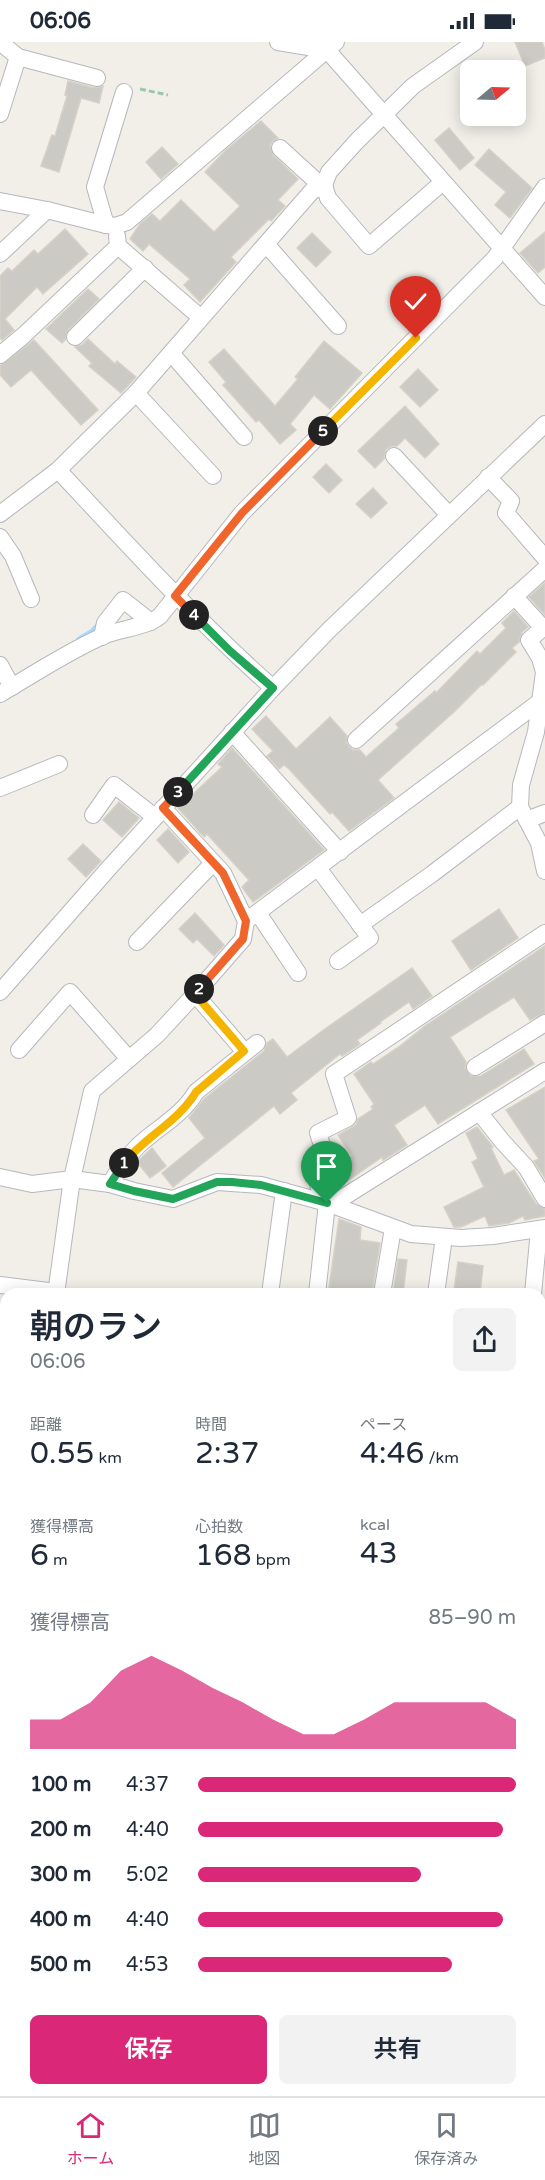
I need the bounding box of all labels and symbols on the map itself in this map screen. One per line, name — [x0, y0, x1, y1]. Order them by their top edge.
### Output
north arrow — [460, 60, 526, 126]
pin — [390, 276, 441, 338]
pin: 5 — [308, 416, 338, 446]
pin: 4 — [179, 600, 209, 630]
pin: 3 — [163, 777, 193, 807]
pin: 2 — [184, 974, 214, 1004]
pin — [301, 1141, 352, 1203]
pin: 1 — [109, 1148, 139, 1178]

